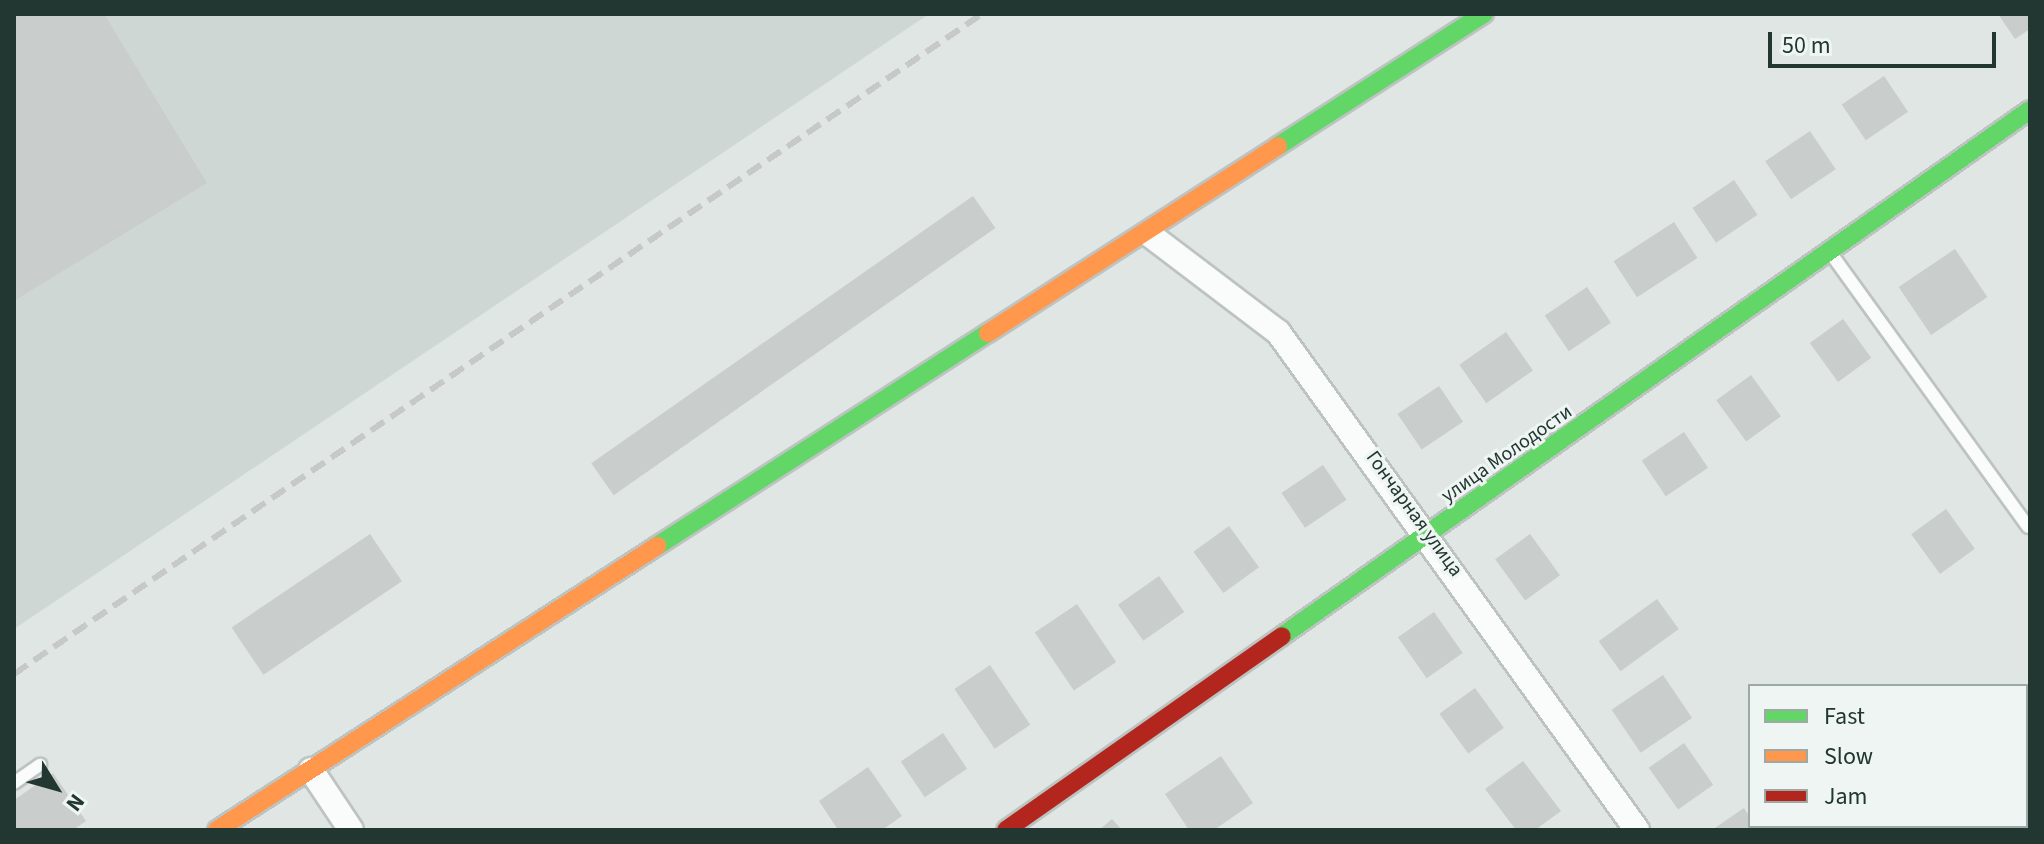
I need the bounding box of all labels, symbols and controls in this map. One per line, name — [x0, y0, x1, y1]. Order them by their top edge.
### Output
scale bar — [1772, 16, 2000, 66]
text: 50 m — [1782, 28, 1831, 63]
street label: улица Молодости — [1437, 400, 1577, 508]
street label: Гончарная улица — [1360, 447, 1468, 581]
legend — [1748, 684, 2028, 828]
text: Fast — [1824, 699, 1865, 734]
text: Slow — [1824, 739, 1873, 774]
north arrow — [16, 748, 96, 828]
text: Jam — [1824, 779, 1868, 814]
text: N — [58, 787, 92, 818]

